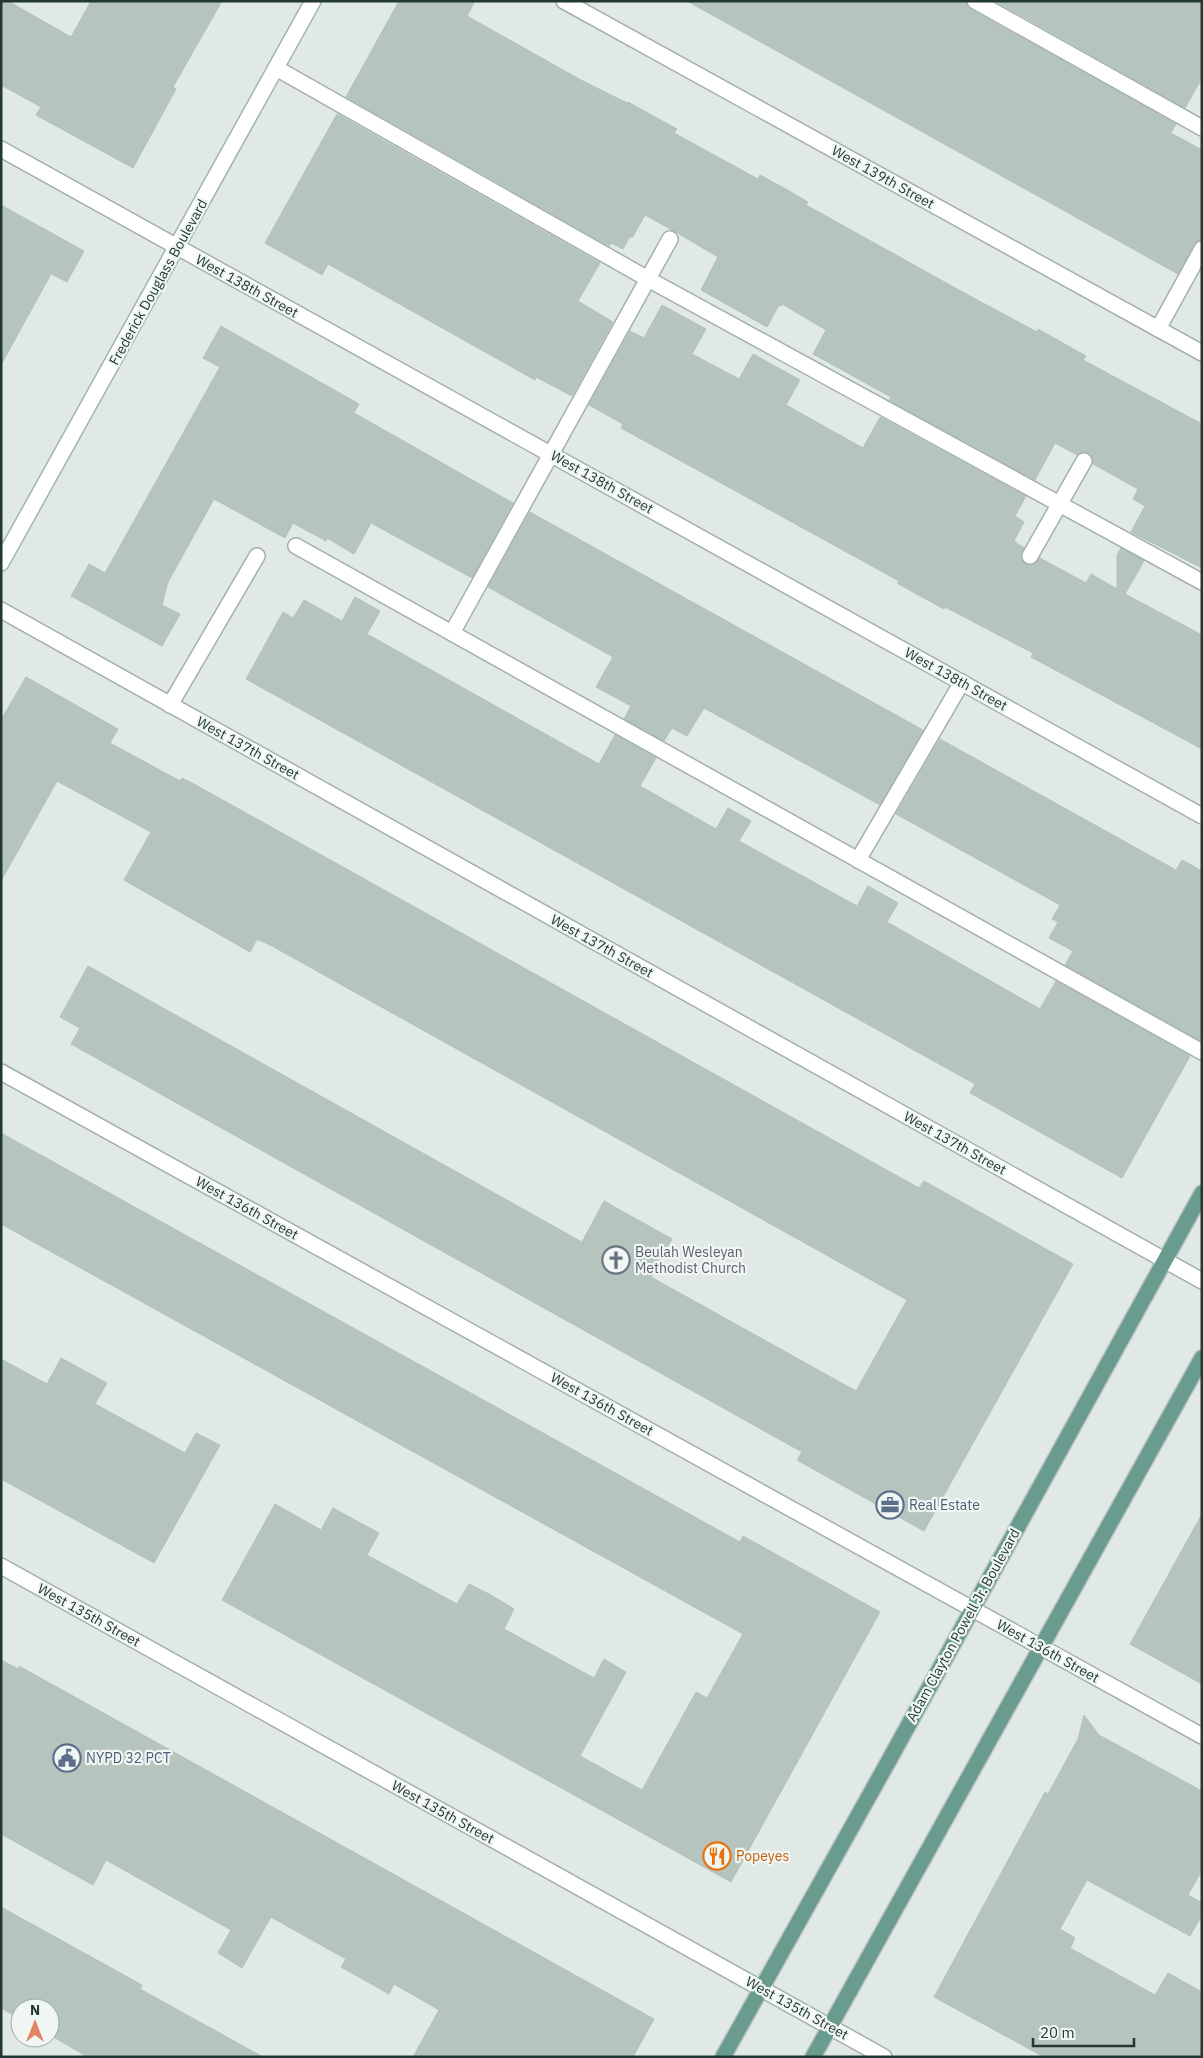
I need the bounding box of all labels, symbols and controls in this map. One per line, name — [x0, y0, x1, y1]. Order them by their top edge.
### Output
street label: West 139th Street — [828, 141, 938, 213]
street label: Frederick Douglass Boulevard — [105, 196, 211, 368]
street label: West 138th Street — [192, 250, 302, 322]
street label: West 138th Street — [547, 446, 657, 518]
street label: West 138th Street — [901, 643, 1011, 715]
street label: West 137th Street — [193, 712, 303, 784]
street label: West 137th Street — [547, 910, 657, 982]
street label: West 137th Street — [900, 1107, 1010, 1179]
street label: West 136th Street — [192, 1172, 302, 1244]
place label: Beulah Wesleyan Methodist Church — [635, 1243, 746, 1277]
church icon: Beulah Wesleyan Methodist Church — [601, 1245, 631, 1275]
street label: West 136th Street — [547, 1368, 657, 1440]
office icon: Real Estate — [875, 1490, 905, 1520]
place label: Real Estate — [909, 1496, 980, 1514]
street label: Adam Clayton Powell Jr. Boulevard — [902, 1525, 1024, 1725]
street label: West 135th Street — [34, 1579, 144, 1651]
street label: West 136th Street — [993, 1615, 1103, 1687]
public building icon: NYPD 32 PCT — [52, 1743, 82, 1773]
place label: NYPD 32 PCT — [86, 1749, 171, 1767]
street label: West 135th Street — [388, 1776, 498, 1848]
restaurant icon: Popeyes — [702, 1841, 732, 1871]
place label: Popeyes — [736, 1847, 789, 1865]
street label: West 135th Street — [742, 1972, 852, 2044]
north arrow — [10, 1998, 60, 2048]
text: N — [30, 2001, 40, 2019]
scale bar — [1033, 2016, 1134, 2048]
text: 20 m — [1040, 2023, 1075, 2042]

